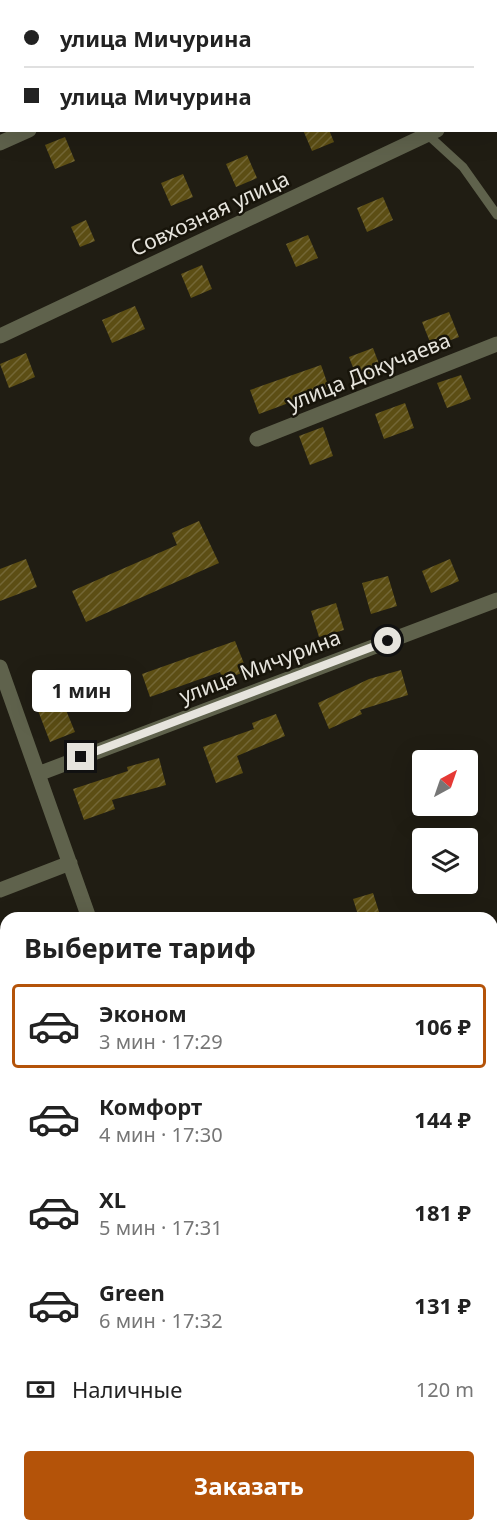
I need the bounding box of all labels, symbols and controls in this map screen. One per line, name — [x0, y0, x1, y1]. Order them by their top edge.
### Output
text: улица Мичурина — [60, 23, 252, 53]
text: улица Мичурина — [60, 81, 252, 111]
street label: Совхозная улица — [126, 164, 293, 262]
street label: улица Докучаева — [283, 326, 454, 417]
street label: улица Мичурина — [175, 622, 344, 710]
route start — [374, 627, 401, 654]
callout: 1 мин — [32, 670, 130, 712]
text: 1 мин — [52, 677, 111, 704]
route end — [67, 743, 94, 770]
north arrow — [412, 750, 478, 816]
map controls — [412, 750, 478, 894]
button: layers — [412, 828, 478, 894]
text: Выберите тариф — [24, 929, 256, 966]
text: Эконом — [99, 998, 187, 1028]
icon: car — [27, 999, 81, 1053]
text: 106 ₽ — [414, 1011, 471, 1041]
text: 3 мин · 17:29 — [99, 1028, 223, 1055]
text: Комфорт — [99, 1091, 202, 1121]
icon: car — [27, 1092, 81, 1146]
text: 144 ₽ — [414, 1104, 471, 1134]
text: 4 мин · 17:30 — [99, 1121, 223, 1148]
text: XL — [99, 1184, 126, 1214]
icon: car — [27, 1185, 81, 1239]
text: 181 ₽ — [414, 1197, 471, 1227]
text: 5 мин · 17:31 — [99, 1214, 223, 1241]
text: Green — [99, 1277, 165, 1307]
icon: car — [27, 1278, 81, 1332]
text: 131 ₽ — [414, 1290, 471, 1320]
text: 6 мин · 17:32 — [99, 1307, 223, 1334]
icon: cash — [24, 1373, 57, 1406]
text: Наличные — [72, 1374, 182, 1404]
text: 120 m — [416, 1376, 474, 1403]
button: Заказать — [24, 1451, 474, 1520]

